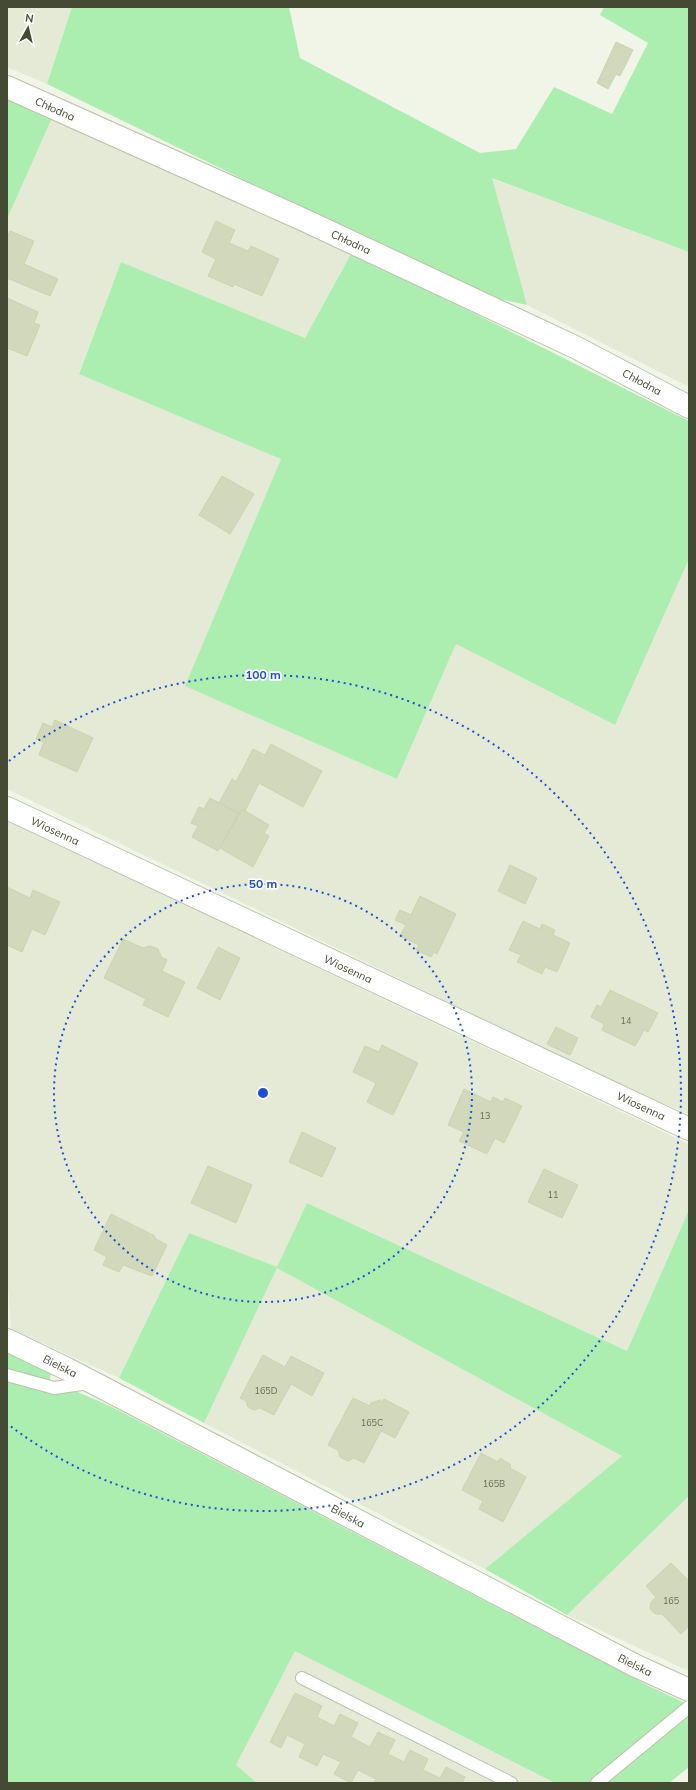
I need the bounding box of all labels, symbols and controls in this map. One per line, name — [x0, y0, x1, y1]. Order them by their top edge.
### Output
north arrow — [8, 8, 48, 48]
text: N — [24, 11, 34, 26]
street label: Chłodna — [33, 94, 77, 124]
street label: Chłodna — [329, 227, 373, 257]
street label: Chłodna — [620, 366, 664, 398]
text: 100 m — [245, 667, 281, 682]
street label: Wiosenna — [28, 814, 82, 848]
text: 50 m — [249, 876, 277, 891]
street label: Wiosenna — [321, 952, 375, 986]
house number: 14 — [621, 1015, 632, 1026]
centre of rings — [256, 1086, 270, 1100]
street label: Wiosenna — [614, 1089, 668, 1123]
house number: 13 — [480, 1110, 490, 1121]
house number: 11 — [548, 1189, 558, 1200]
street label: Bielska — [41, 1352, 79, 1380]
house number: 165D — [255, 1385, 278, 1396]
house number: 165C — [361, 1417, 383, 1428]
house number: 165B — [483, 1478, 505, 1489]
street label: Bielska — [329, 1501, 367, 1531]
house number: 165 — [663, 1595, 680, 1606]
street label: Bielska — [616, 1651, 654, 1679]

